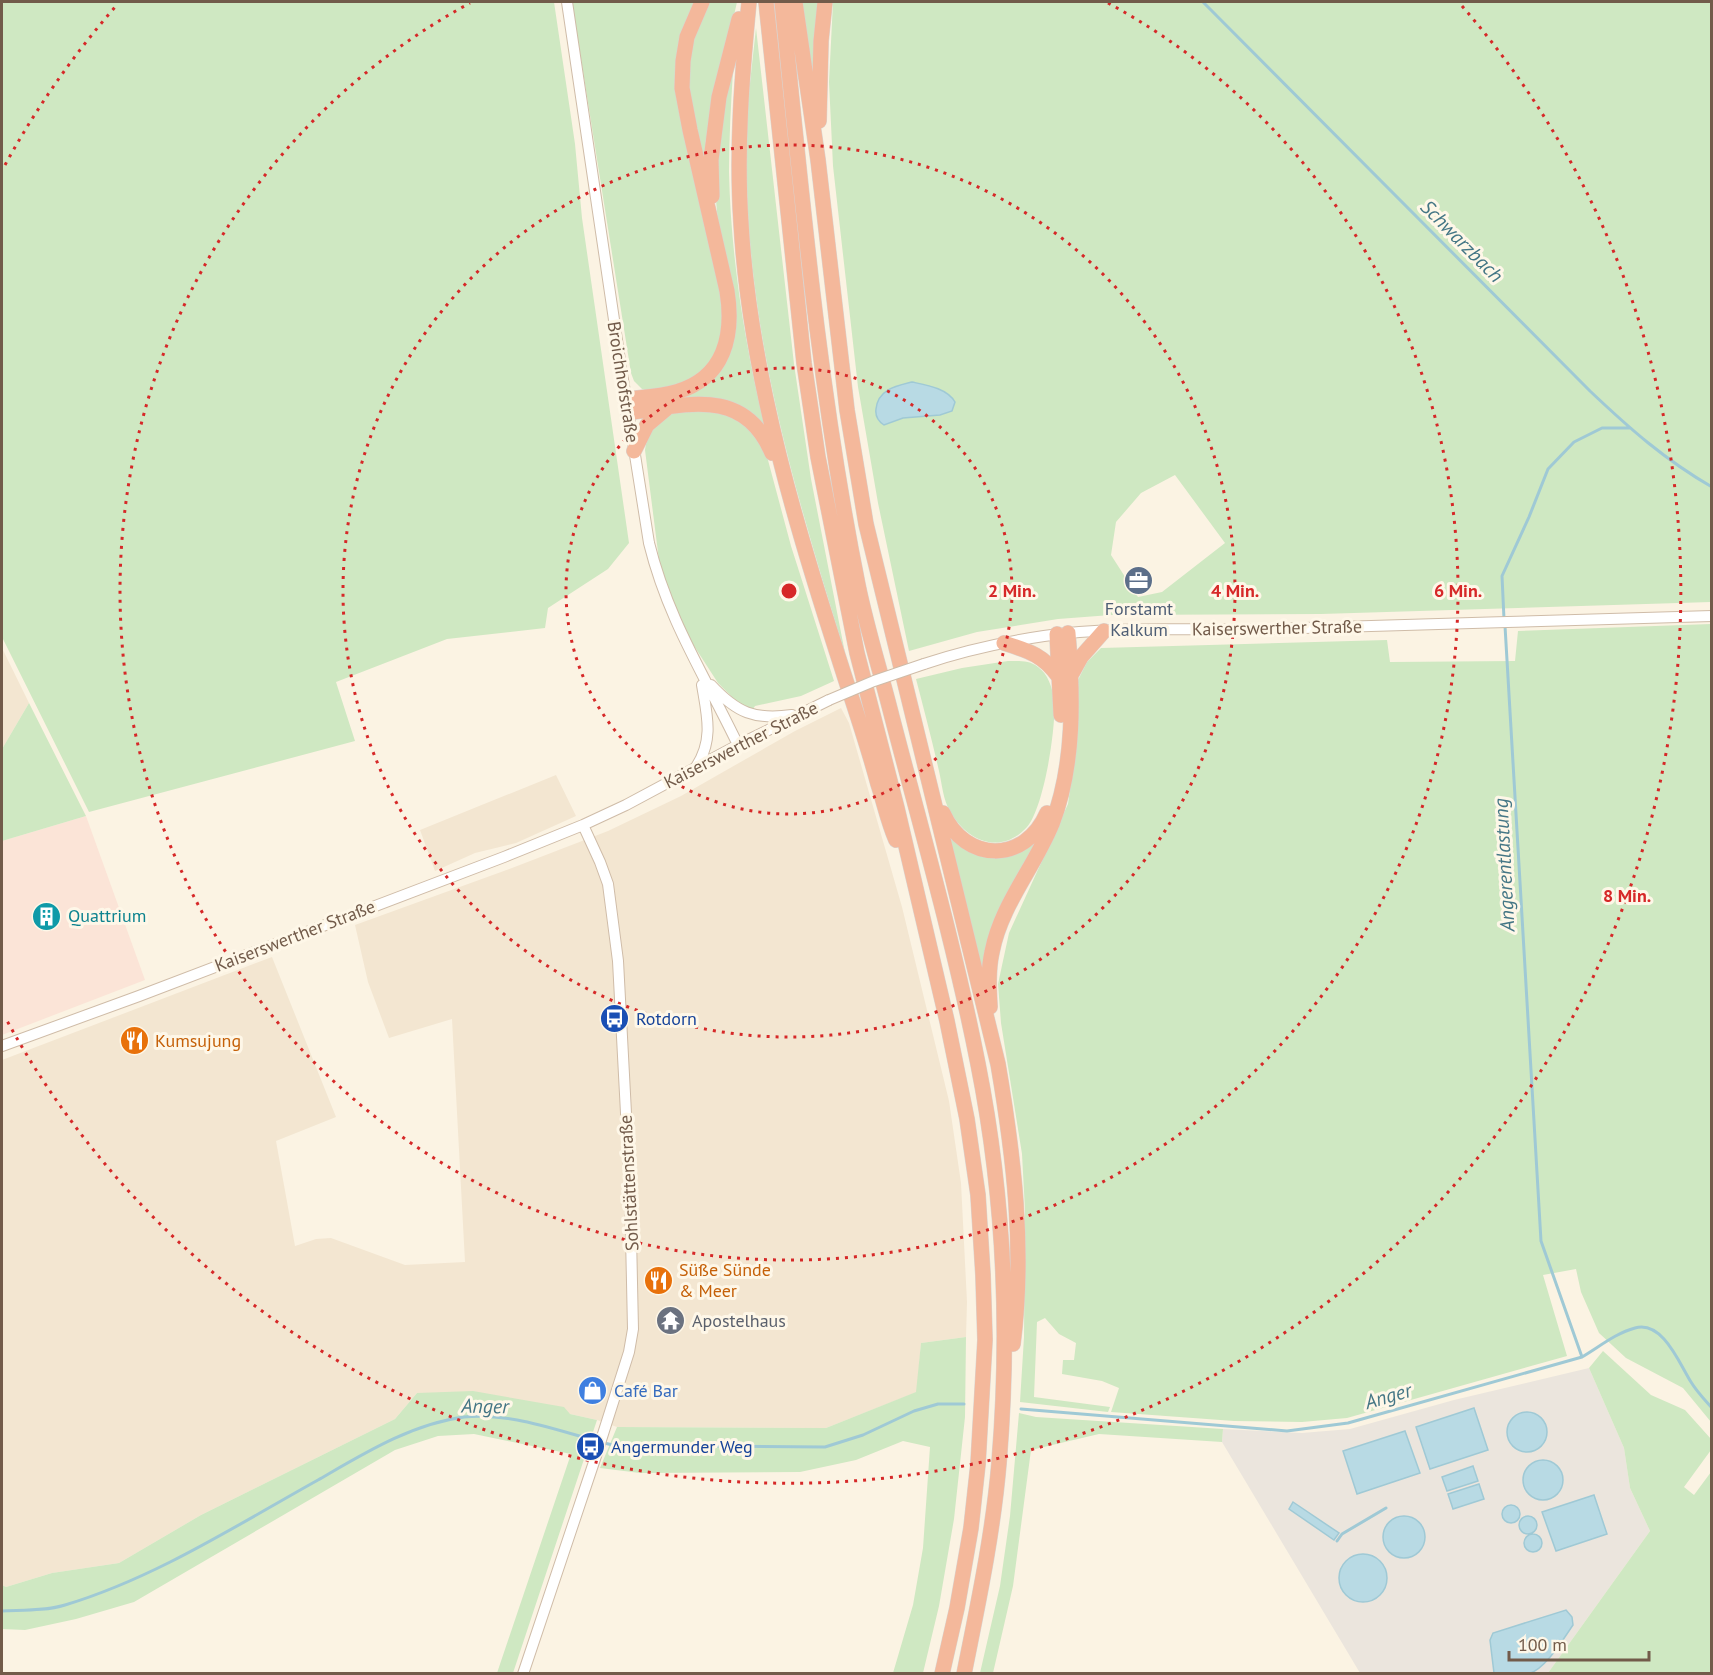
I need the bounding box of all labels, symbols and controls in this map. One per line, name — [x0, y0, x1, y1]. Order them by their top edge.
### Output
water label: Schwarzbach — [1415, 194, 1509, 288]
street label: Broichhofstraße — [603, 320, 644, 444]
office icon: Forstamt Kalkum — [1123, 564, 1155, 596]
text: 2 Min. — [988, 579, 1036, 602]
text: 4 Min. — [1211, 579, 1259, 602]
text: 6 Min. — [1434, 579, 1482, 602]
centre of rings — [779, 581, 799, 601]
place label: Forstamt Kalkum — [1105, 597, 1173, 641]
street label: Kaiserswerther Straße — [1192, 615, 1362, 640]
street label: Kaiserswerther Straße — [660, 696, 822, 793]
water label: Angerentlastung — [1488, 798, 1521, 933]
text: 8 Min. — [1603, 884, 1651, 907]
street label: Kaiserswerther Straße — [211, 894, 378, 977]
building icon: Quattrium — [31, 900, 63, 932]
place label: Quattrium — [68, 904, 146, 927]
bus stop icon: Rotdorn — [599, 1003, 631, 1035]
place label: Rotdorn — [636, 1007, 697, 1030]
restaurant icon: Kumsujung — [118, 1025, 150, 1057]
place label: Kumsujung — [155, 1029, 241, 1052]
street label: Sohlstättenstraße — [613, 1114, 644, 1252]
place label: Süße Sünde & Meer — [679, 1258, 771, 1302]
restaurant icon: Süße Sünde & Meer — [642, 1264, 674, 1296]
temple icon: Apostelhaus — [655, 1305, 687, 1337]
place label: Apostelhaus — [692, 1309, 786, 1332]
shop icon: Café Bar — [577, 1375, 609, 1407]
water label: Anger — [1361, 1377, 1416, 1415]
place label: Café Bar — [614, 1379, 678, 1402]
water label: Anger — [460, 1393, 510, 1419]
bus stop icon: Angermunder Weg — [574, 1431, 606, 1463]
place label: Angermunder Weg — [611, 1435, 753, 1458]
scale bar — [1509, 1624, 1648, 1662]
text: 100 m — [1518, 1633, 1567, 1656]

